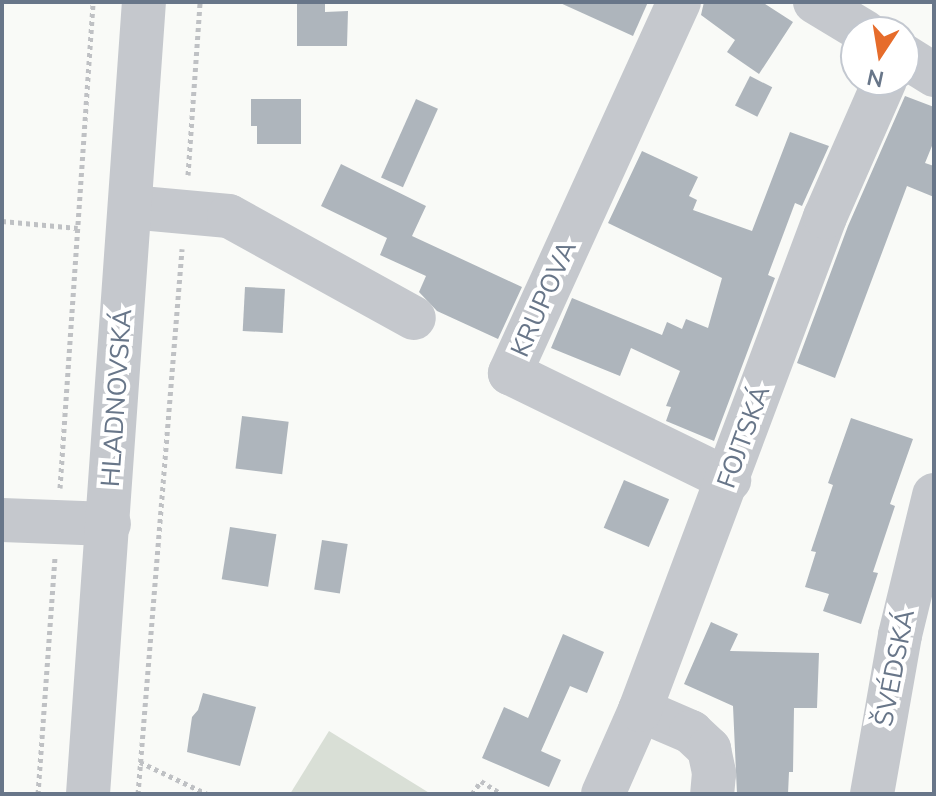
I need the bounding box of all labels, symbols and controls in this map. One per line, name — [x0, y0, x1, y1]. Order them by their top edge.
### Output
north arrow — [840, 16, 920, 96]
text: N — [864, 61, 887, 94]
street label: KRUPOVA — [505, 236, 583, 362]
street label: HLADNOVSKÁ — [95, 308, 139, 488]
street label: FOJTSKÁ — [711, 381, 777, 493]
street label: ŠVÉDSKÁ — [868, 607, 922, 729]

